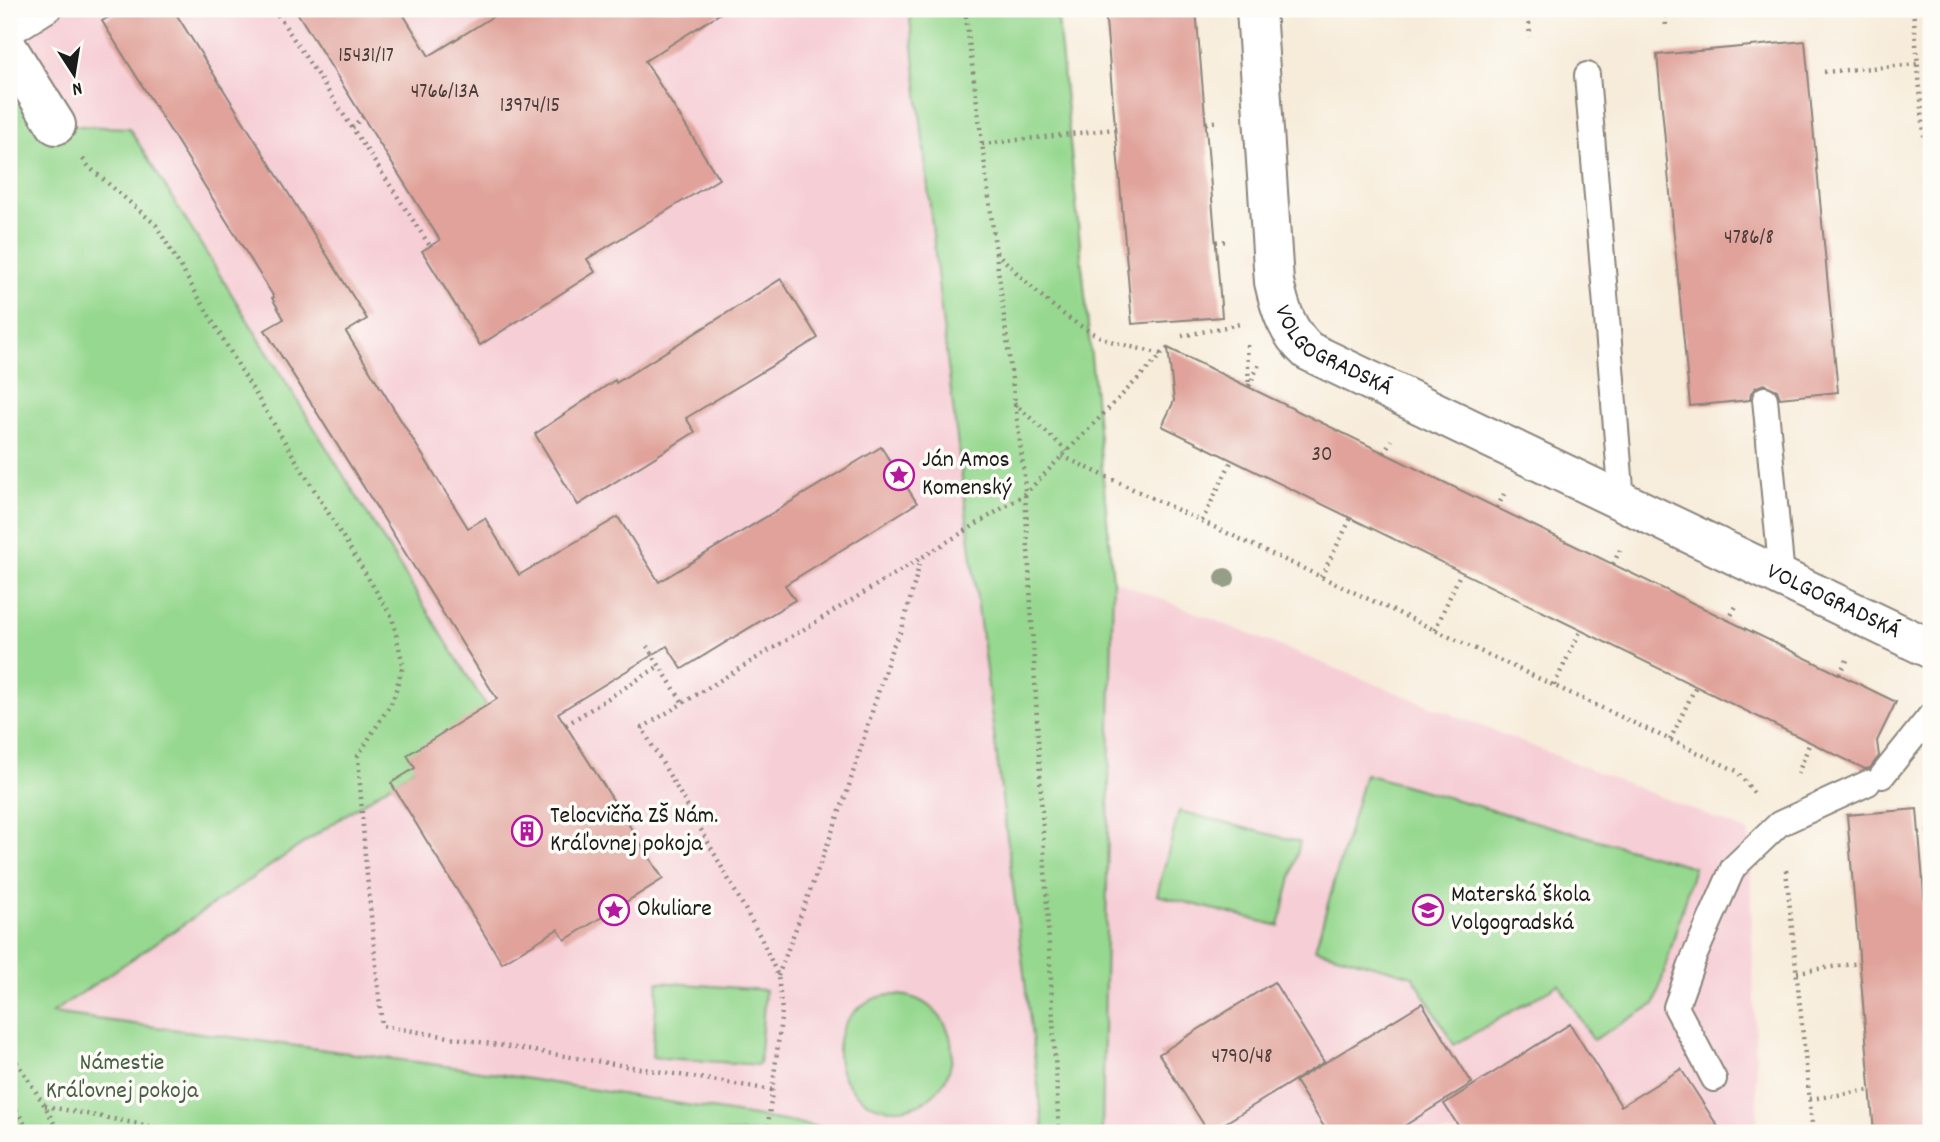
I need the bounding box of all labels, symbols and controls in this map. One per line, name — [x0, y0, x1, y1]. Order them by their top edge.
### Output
north arrow — [38, 38, 108, 108]
house number: 15431/17 — [338, 42, 394, 72]
text: N — [69, 73, 84, 101]
house number: 4766/13A — [411, 78, 479, 108]
house number: 13974/15 — [500, 92, 560, 122]
house number: 4786/8 — [1724, 224, 1774, 254]
street label: VOLGOGRADSKÁ — [1264, 301, 1398, 406]
house number: 30 — [1312, 441, 1332, 471]
place label: Ján Amos Komenský — [922, 444, 1013, 506]
place icon: Ján Amos Komenský — [882, 458, 916, 492]
street label: VOLGOGRADSKÁ — [1761, 556, 1906, 649]
place label: Telocvičňa ZŠ Nám. Kráľovnej pokoja — [550, 800, 718, 862]
building icon: Telocvičňa ZŠ Nám. Kráľovnej pokoja — [510, 814, 544, 848]
place label: Materská škola Volgogradská — [1451, 879, 1591, 941]
place icon: Okuliare — [597, 893, 631, 927]
place label: Okuliare — [637, 893, 712, 927]
school or university icon: Materská škola Volgogradská — [1411, 893, 1445, 927]
house number: 4790/48 — [1212, 1043, 1272, 1073]
park label: Námestie Kráľovnej pokoja — [46, 1047, 199, 1109]

